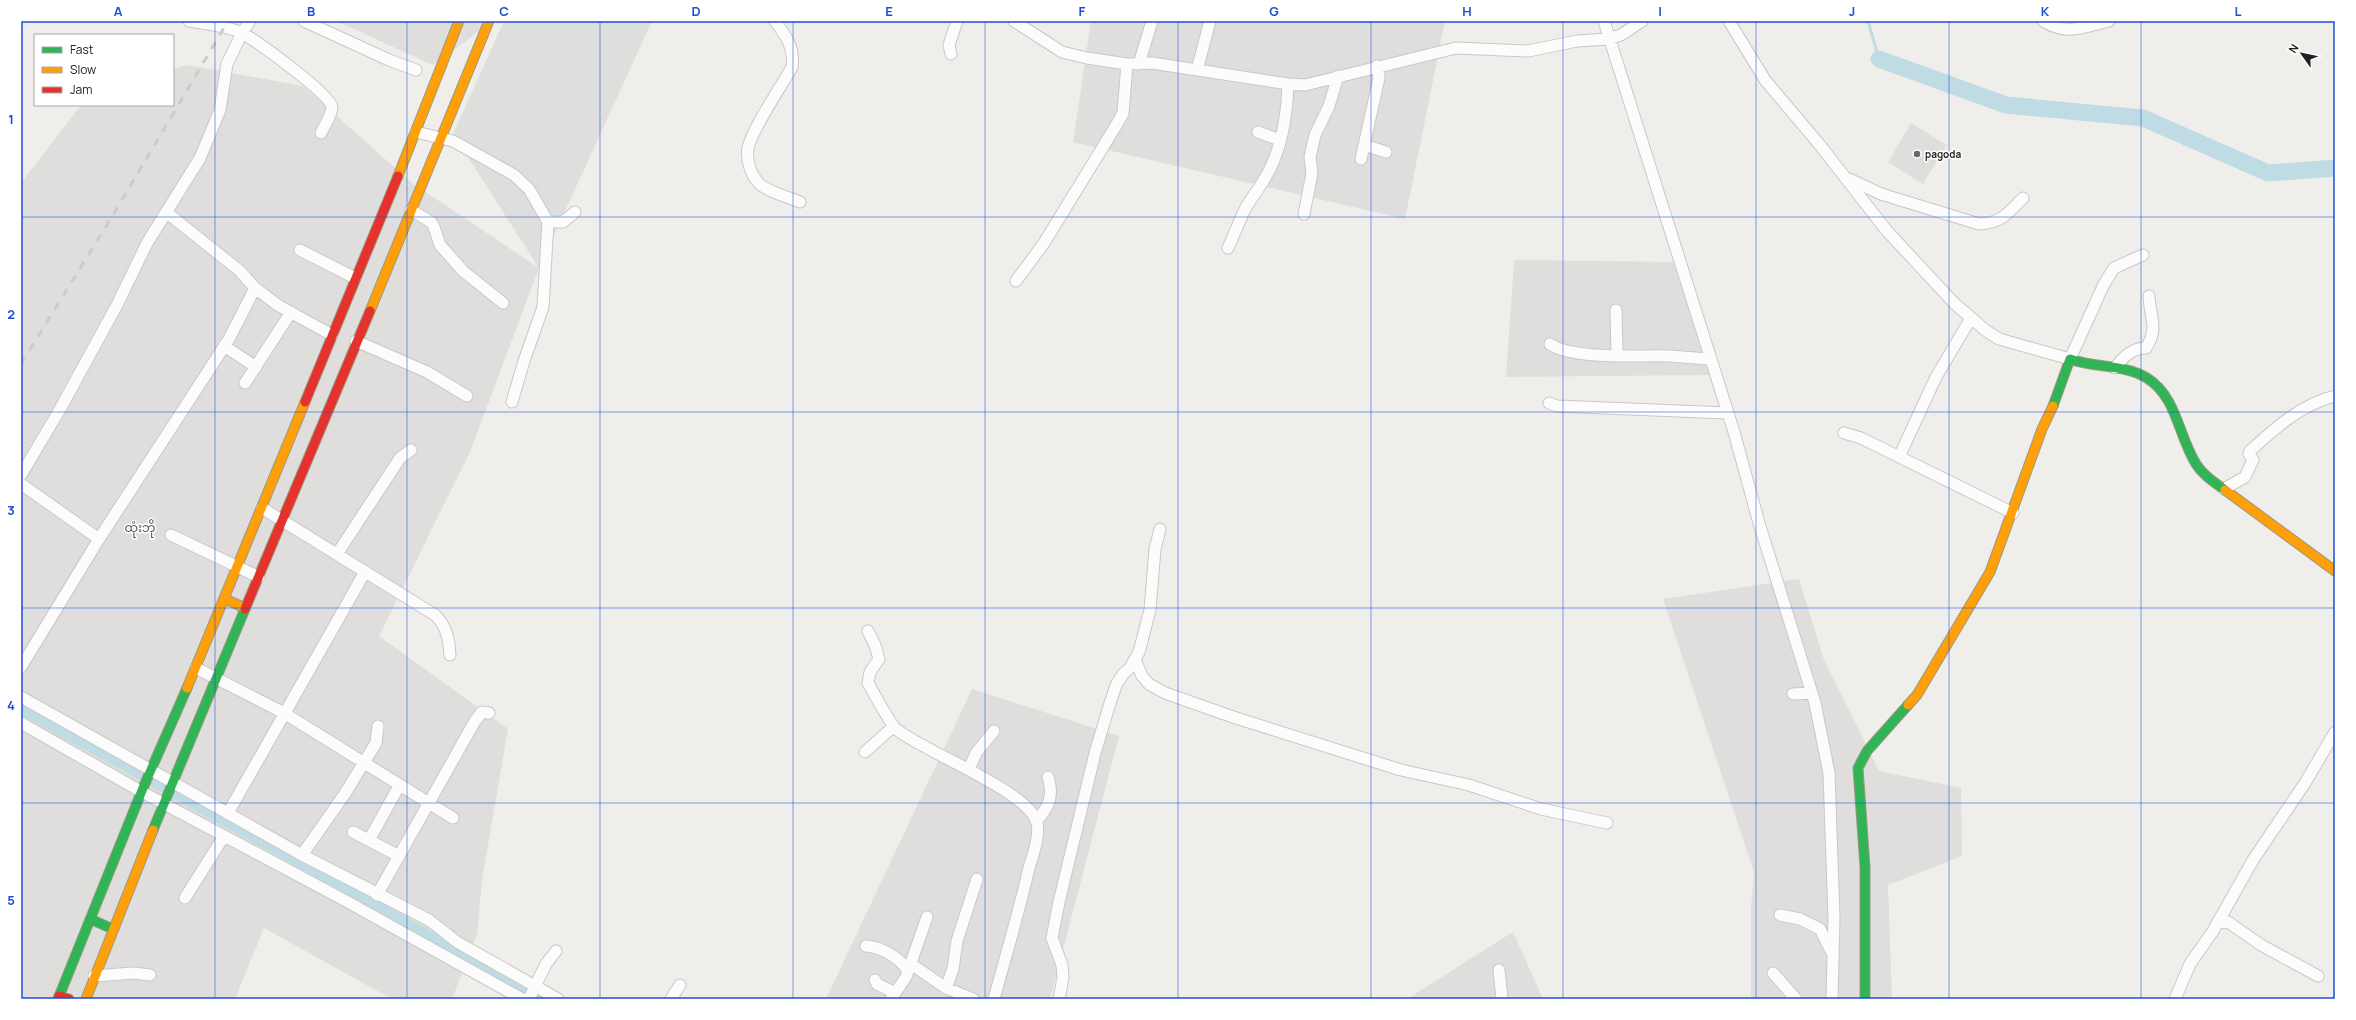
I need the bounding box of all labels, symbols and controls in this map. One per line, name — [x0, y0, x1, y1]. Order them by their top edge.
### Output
text: A — [114, 2, 123, 20]
text: B — [307, 2, 315, 20]
text: C — [499, 2, 509, 20]
text: D — [691, 2, 701, 20]
text: E — [885, 2, 893, 20]
text: F — [1079, 2, 1086, 20]
text: G — [1269, 2, 1279, 20]
text: H — [1462, 2, 1472, 20]
text: I — [1658, 2, 1662, 20]
text: J — [1849, 2, 1855, 20]
text: K — [2041, 2, 2050, 20]
text: L — [2235, 2, 2242, 20]
legend — [34, 34, 174, 106]
north arrow — [2282, 34, 2322, 74]
text: Fast — [70, 41, 94, 58]
text: N — [2285, 41, 2302, 56]
text: Slow — [70, 61, 96, 78]
text: Jam — [70, 81, 92, 98]
text: 1 — [8, 110, 14, 128]
place label: pagoda — [1925, 147, 1961, 161]
marker: pagoda — [1912, 149, 1922, 159]
text: 2 — [7, 305, 15, 323]
text: 3 — [7, 501, 15, 519]
district label: ထုံးဘို — [124, 519, 156, 538]
text: 4 — [7, 696, 15, 714]
text: 5 — [7, 891, 15, 909]

